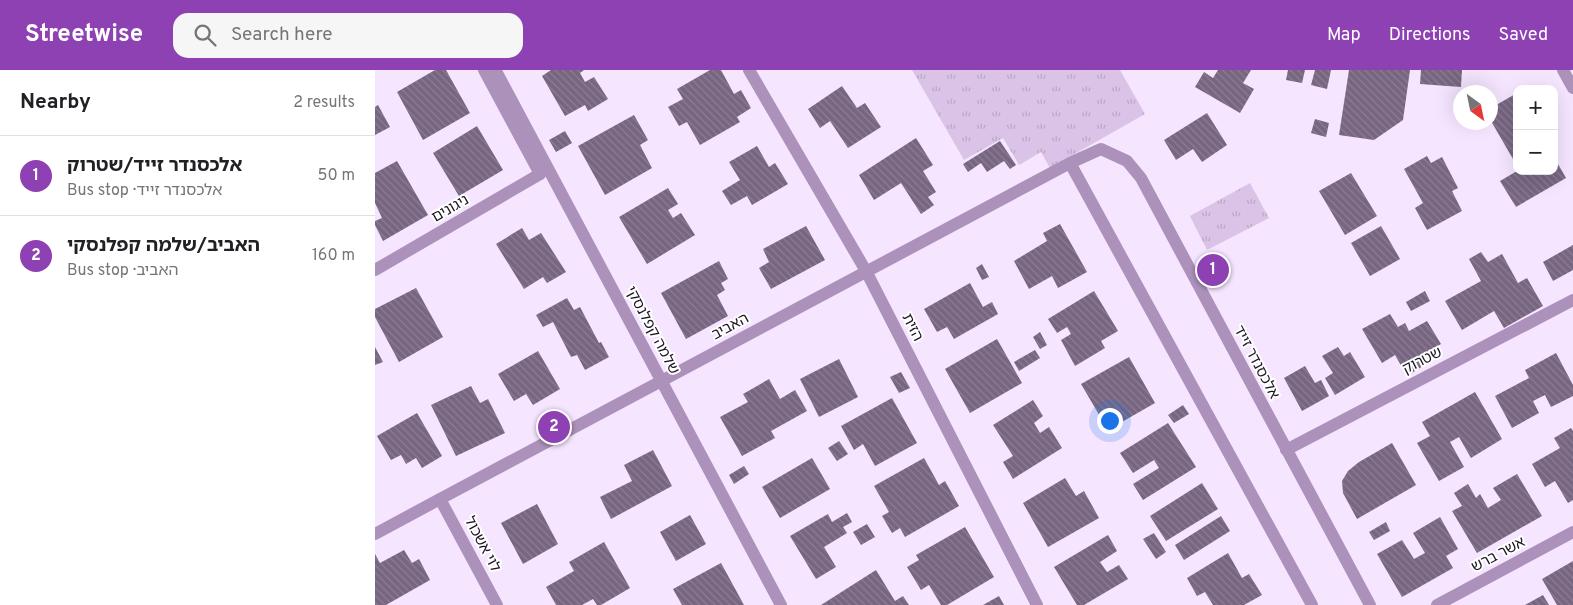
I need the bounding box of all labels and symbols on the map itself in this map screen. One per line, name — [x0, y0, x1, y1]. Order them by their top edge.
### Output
north arrow — [1453, 85, 1498, 130]
street label: ניגונים — [429, 191, 473, 227]
pin: 1 — [1197, 251, 1229, 289]
street label: שלמה קפלנסקי — [621, 283, 683, 378]
street label: האביב — [709, 310, 753, 345]
street label: הזית — [897, 311, 927, 345]
street label: אלכסנדר זייד — [1228, 323, 1283, 403]
street label: שטרוק — [1400, 343, 1446, 379]
pin: 2 — [538, 408, 570, 446]
your location — [1097, 408, 1123, 434]
street label: לוי אשכול — [459, 514, 504, 576]
street label: אשר ברש — [1468, 533, 1529, 577]

